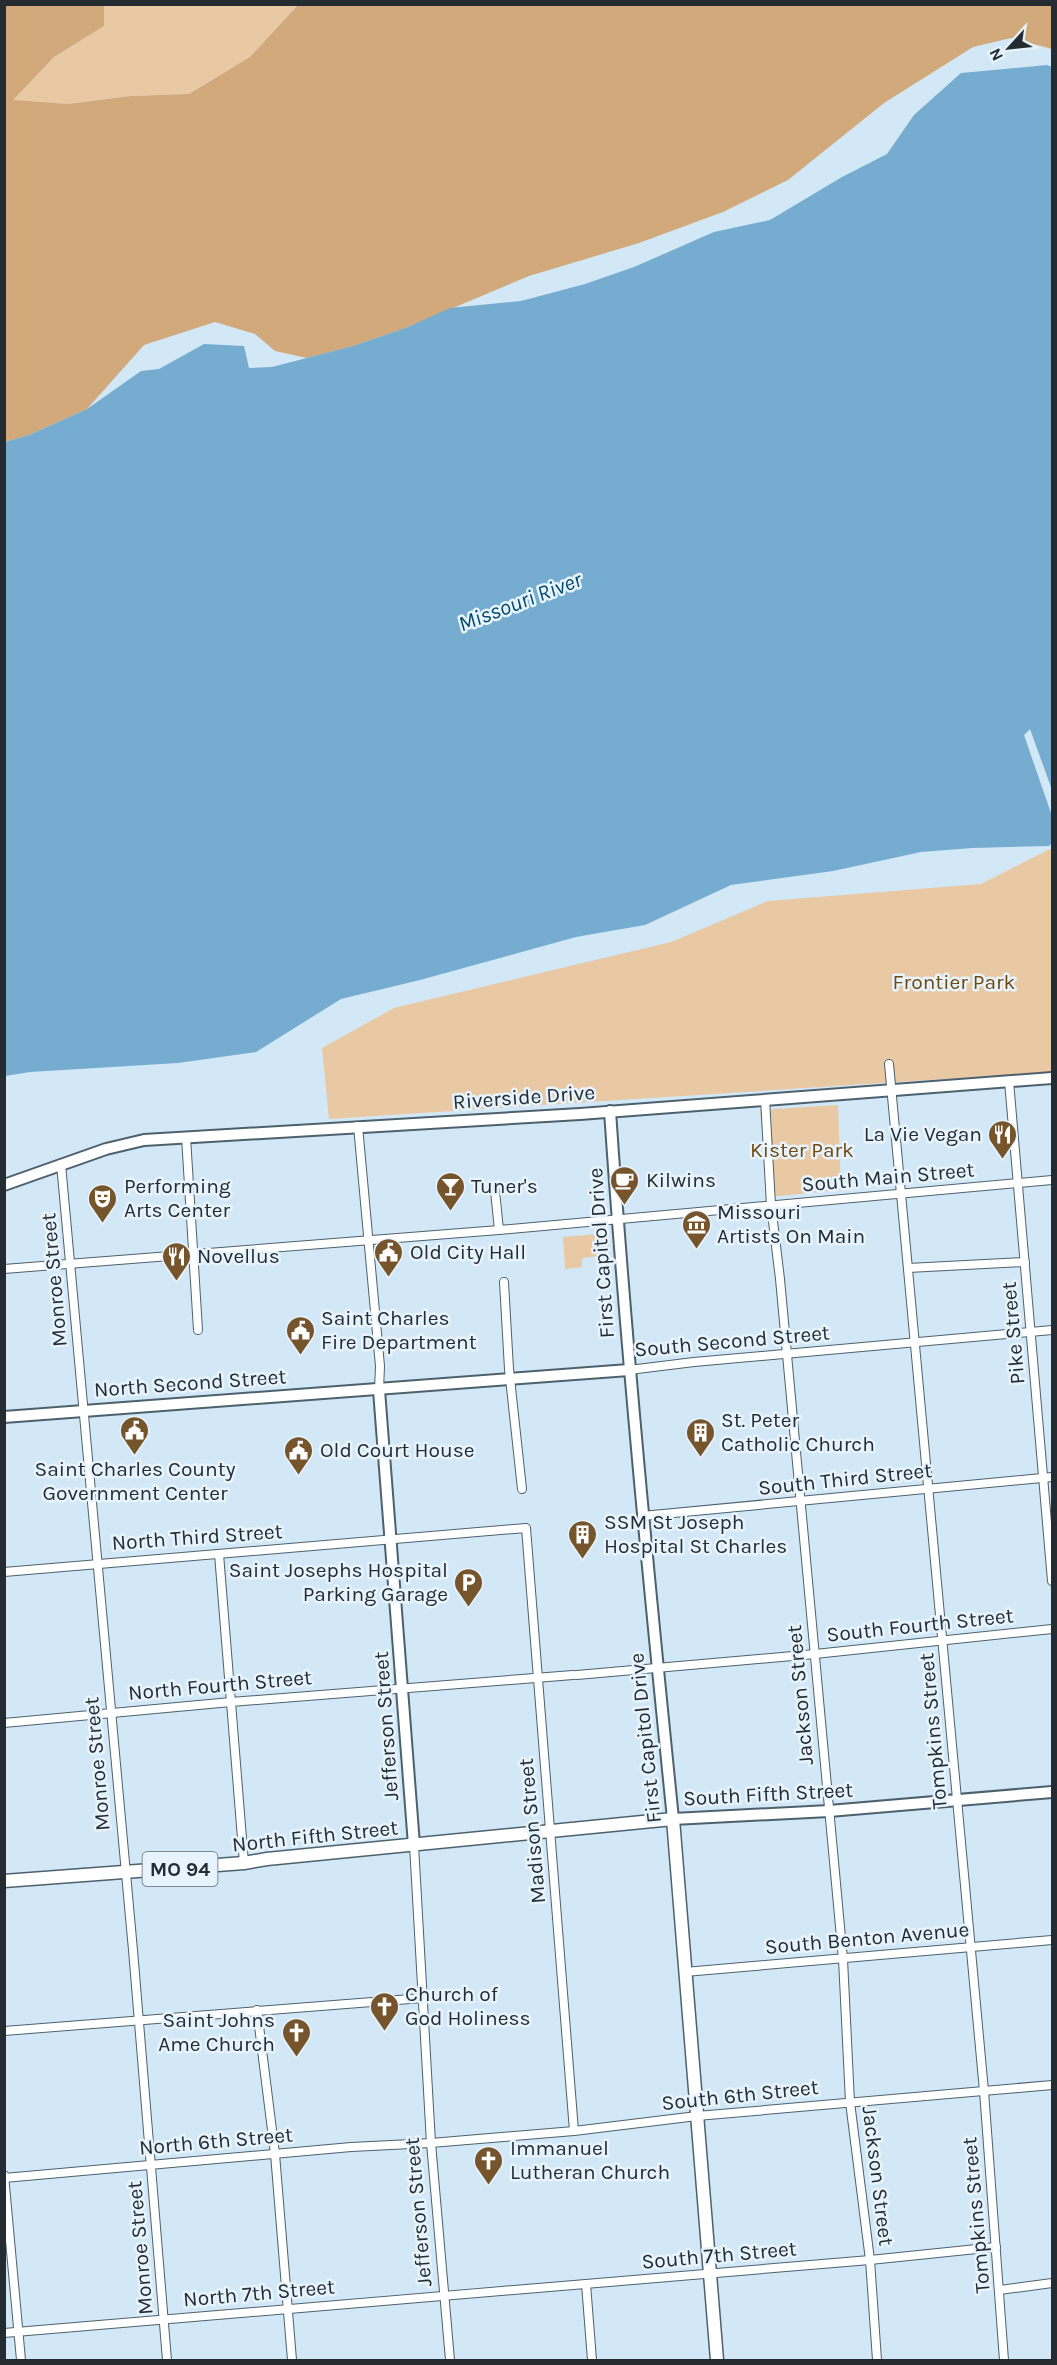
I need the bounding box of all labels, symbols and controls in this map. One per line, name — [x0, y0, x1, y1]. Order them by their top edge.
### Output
north arrow — [979, 18, 1039, 78]
text: N — [985, 45, 1007, 64]
water label: Missouri River — [455, 566, 587, 637]
park label: Frontier Park — [893, 970, 1016, 994]
street label: Riverside Drive — [452, 1080, 596, 1114]
restaurant icon: La Vie Vegan — [987, 1118, 1019, 1160]
place label: La Vie Vegan — [864, 1122, 982, 1146]
park label: Kister Park — [750, 1138, 854, 1162]
street label: South Main Street — [801, 1157, 975, 1197]
cafe icon: Kilwins — [609, 1164, 641, 1206]
street label: First Capitol Drive — [583, 1167, 619, 1339]
place label: Kilwins — [646, 1168, 716, 1192]
bar icon: Tuner's — [434, 1170, 466, 1212]
place label: Performing Arts Center — [124, 1174, 231, 1222]
place label: Tuner's — [471, 1174, 538, 1198]
theatre icon: Performing Arts Center — [87, 1182, 119, 1224]
place label: Missouri Artists On Main — [717, 1200, 865, 1248]
museum icon: Missouri Artists On Main — [680, 1208, 712, 1250]
street label: Monroe Street — [36, 1212, 72, 1348]
public building icon: Old City Hall — [373, 1236, 405, 1278]
restaurant icon: Novellus — [160, 1240, 192, 1282]
place label: Old City Hall — [410, 1240, 526, 1264]
place label: Novellus — [197, 1244, 280, 1268]
street label: Pike Street — [997, 1280, 1029, 1385]
place label: Saint Charles Fire Department — [321, 1306, 477, 1354]
public building icon: Saint Charles Fire Department — [284, 1314, 316, 1356]
street label: South Second Street — [633, 1320, 831, 1361]
street label: North Second Street — [93, 1364, 287, 1402]
place label: St. Peter Catholic Church — [721, 1408, 875, 1456]
public building icon: Saint Charles County Government Center — [119, 1414, 151, 1456]
building icon: St. Peter Catholic Church — [684, 1416, 716, 1458]
public building icon: Old Court House — [283, 1434, 315, 1476]
place label: Old Court House — [320, 1438, 474, 1462]
place label: Saint Charles County Government Center — [35, 1457, 236, 1505]
street label: South Third Street — [757, 1458, 933, 1500]
place label: SSM St Joseph Hospital St Charles — [604, 1510, 787, 1558]
building icon: SSM St Joseph Hospital St Charles — [567, 1518, 599, 1560]
street label: North Third Street — [111, 1519, 283, 1555]
place label: Saint Josephs Hospital Parking Garage — [229, 1558, 448, 1606]
parking icon: Saint Josephs Hospital Parking Garage — [453, 1566, 485, 1608]
street label: South Fourth Street — [825, 1603, 1015, 1647]
street label: Jackson Street — [782, 1624, 818, 1766]
street label: Jefferson Street — [369, 1650, 403, 1802]
street label: First Capitol Drive — [624, 1652, 666, 1824]
street label: Tompkins Street — [914, 1652, 952, 1810]
street label: North Fourth Street — [127, 1665, 313, 1705]
street label: Monroe Street — [79, 1696, 115, 1832]
street label: Madison Street — [514, 1757, 550, 1905]
street label: South Fifth Street — [682, 1778, 854, 1810]
street label: North Fifth Street — [231, 1815, 399, 1857]
road number: MO 94 — [142, 1852, 218, 1886]
street label: South Benton Avenue — [764, 1917, 970, 1959]
place label: Church of God Holiness — [405, 1982, 531, 2030]
church icon: Church of God Holiness — [368, 1990, 400, 2032]
place label: Saint Johns Ame Church — [158, 2008, 275, 2056]
church icon: Saint Johns Ame Church — [280, 2016, 312, 2058]
street label: South 6th Street — [660, 2075, 820, 2115]
street label: Jackson Street — [858, 2105, 898, 2247]
street label: North 6th Street — [138, 2122, 294, 2160]
street label: Jefferson Street — [400, 2136, 436, 2288]
place label: Immanuel Lutheran Church — [510, 2136, 670, 2184]
street label: Tompkins Street — [957, 2136, 995, 2294]
church icon: Immanuel Lutheran Church — [473, 2144, 505, 2186]
street label: Monroe Street — [122, 2180, 158, 2316]
street label: South 7th Street — [640, 2236, 798, 2274]
street label: North 7th Street — [182, 2274, 336, 2312]

